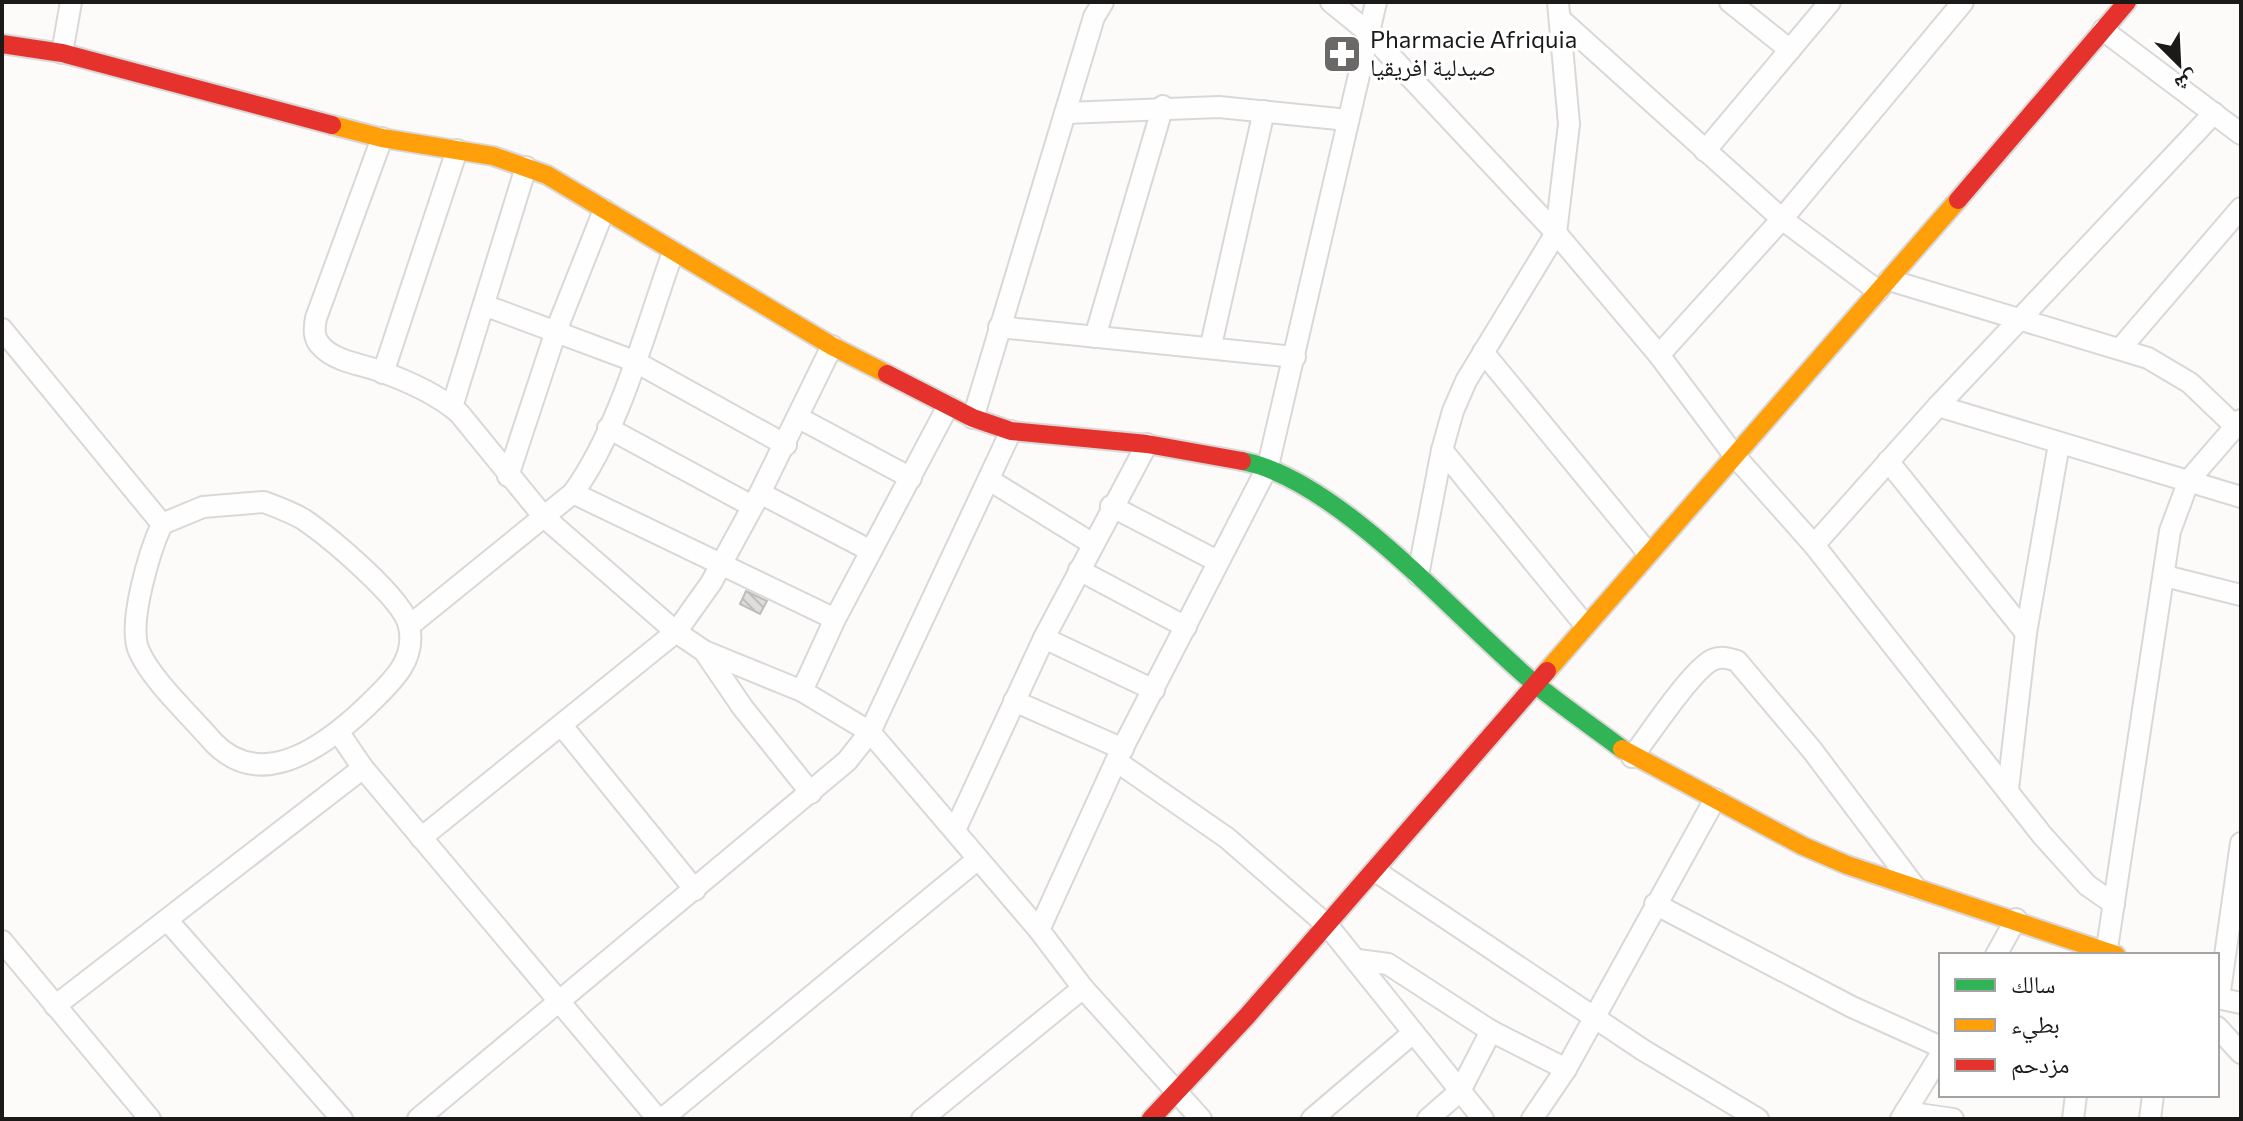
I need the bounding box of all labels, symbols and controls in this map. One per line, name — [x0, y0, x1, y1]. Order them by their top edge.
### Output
place label: Pharmacie Afriquia صيدلية افريقيا — [1370, 24, 1577, 81]
north arrow — [2139, 24, 2219, 104]
pharmacy icon: Pharmacie Afriquia صيدلية افريقيا — [1321, 33, 1363, 75]
text: ش — [2171, 65, 2203, 100]
legend — [1939, 953, 2219, 1097]
text: سالك — [2011, 969, 2056, 998]
text: بطيء — [2011, 1009, 2060, 1044]
text: مزدحم — [2011, 1049, 2070, 1081]

